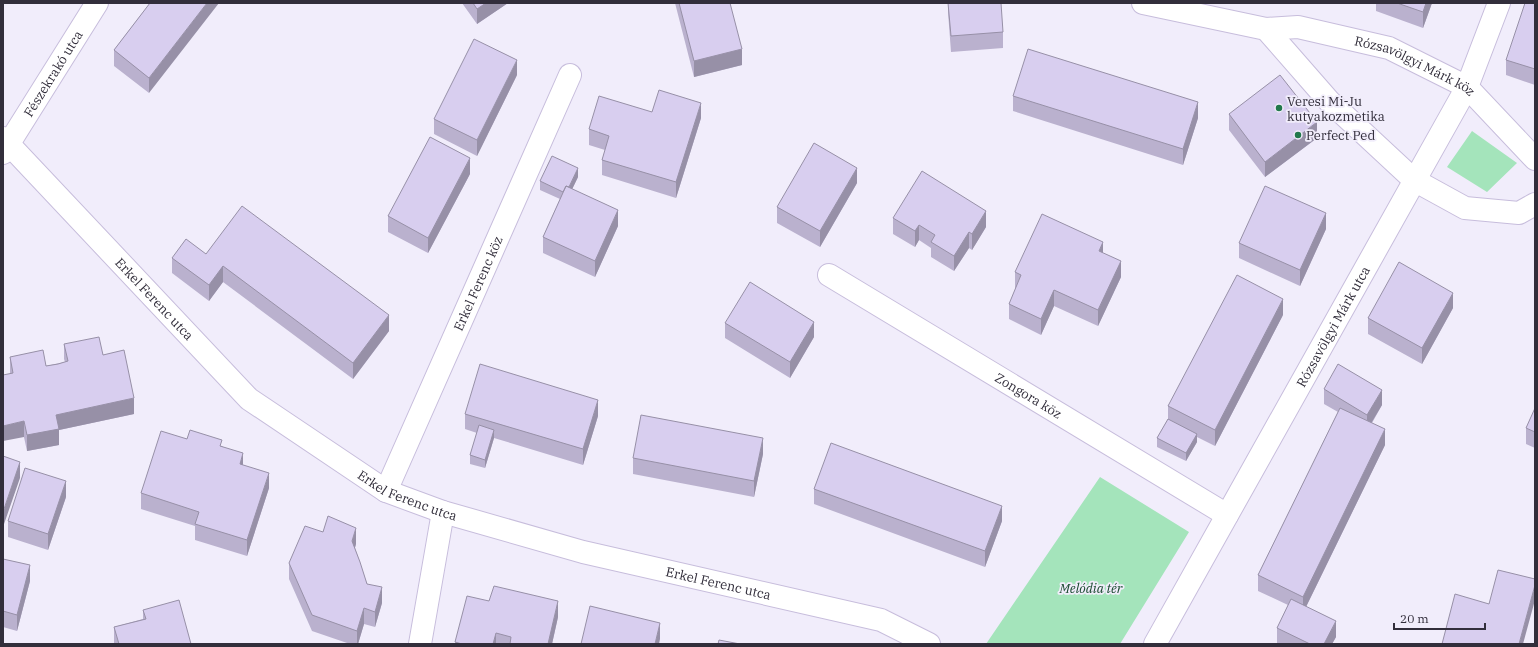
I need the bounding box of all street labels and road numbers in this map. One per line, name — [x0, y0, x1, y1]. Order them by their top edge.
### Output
street label: Fészekrakó utca — [20, 27, 87, 120]
street label: Rózsavölgyi Márk köz — [1353, 32, 1479, 100]
street label: Erkel Ferenc köz — [450, 234, 507, 334]
street label: Erkel Ferenc utca — [111, 254, 197, 344]
street label: Rózsavölgyi Márk utca — [1293, 263, 1374, 390]
street label: Zongora köz — [992, 369, 1065, 422]
street label: Erkel Ferenc utca — [354, 466, 459, 525]
street label: Erkel Ferenc utca — [664, 563, 773, 604]

